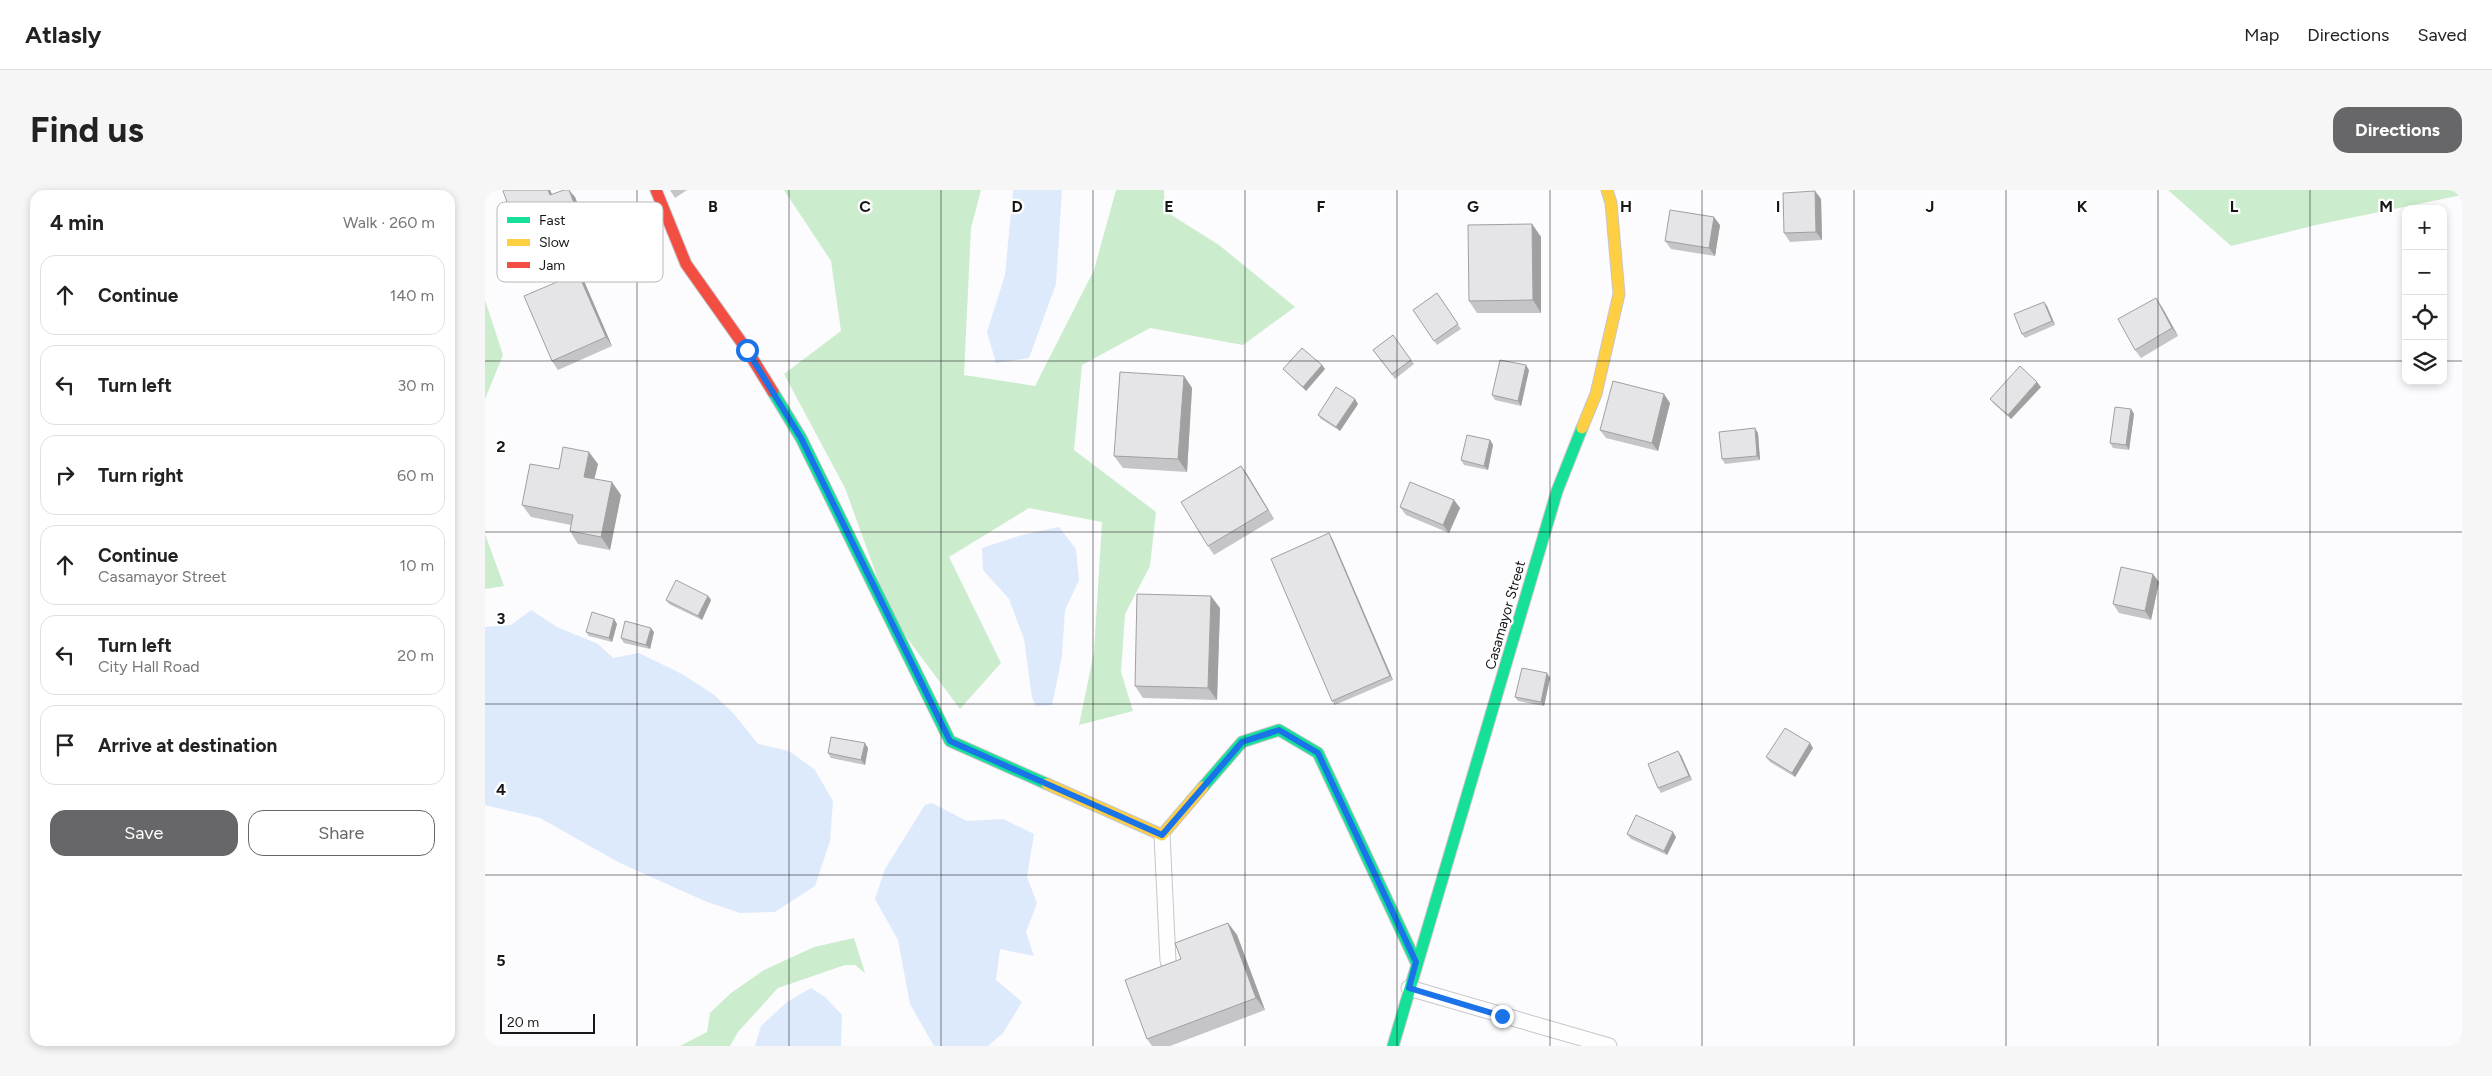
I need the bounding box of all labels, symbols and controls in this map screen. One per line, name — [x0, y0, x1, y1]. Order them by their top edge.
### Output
text: Atlasly — [25, 20, 101, 49]
text: Map — [2244, 24, 2279, 46]
text: Directions — [2307, 24, 2389, 46]
text: Saved — [2417, 24, 2467, 46]
button: Directions — [2333, 107, 2462, 153]
text: Find us — [30, 109, 144, 151]
text: B — [708, 197, 718, 216]
text: C — [859, 197, 871, 216]
text: D — [1011, 197, 1023, 216]
text: E — [1164, 197, 1174, 216]
text: F — [1317, 197, 1326, 216]
text: G — [1467, 197, 1479, 216]
text: H — [1620, 197, 1632, 216]
text: I — [1776, 197, 1780, 216]
text: J — [1926, 197, 1934, 216]
text: K — [2077, 197, 2088, 216]
text: L — [2230, 197, 2239, 216]
text: M — [2379, 197, 2393, 216]
legend — [497, 202, 663, 282]
map controls — [2402, 205, 2447, 385]
button: + — [2402, 205, 2447, 250]
text: 4 min — [50, 210, 104, 235]
text: Fast — [539, 212, 565, 229]
text: Walk · 260 m — [343, 213, 435, 232]
text: Slow — [539, 234, 570, 251]
button: − — [2402, 250, 2447, 295]
text: Jam — [539, 257, 565, 274]
icon: ahead — [51, 281, 79, 309]
text: Continue — [98, 284, 178, 307]
text: 140 m — [390, 286, 434, 305]
button: locate — [2402, 295, 2447, 340]
route start — [736, 339, 759, 362]
button: layers — [2402, 340, 2447, 385]
icon: left — [51, 371, 79, 399]
text: Turn left — [98, 374, 172, 397]
text: 30 m — [397, 376, 434, 395]
text: 2 — [496, 437, 506, 456]
icon: right — [51, 461, 79, 489]
text: Turn right — [98, 464, 184, 487]
text: 60 m — [397, 466, 434, 485]
text: Continue — [98, 544, 178, 567]
icon: ahead — [51, 551, 79, 579]
text: 10 m — [400, 556, 434, 575]
street label: Casamayor Street — [1482, 559, 1529, 672]
text: Casamayor Street — [98, 567, 227, 586]
text: 3 — [497, 609, 506, 628]
text: Turn left — [98, 634, 172, 657]
icon: left — [51, 641, 79, 669]
text: 20 m — [397, 646, 434, 665]
text: City Hall Road — [98, 657, 200, 676]
icon: arrive — [51, 731, 79, 759]
text: Arrive at destination — [98, 734, 277, 757]
text: 4 — [496, 780, 506, 799]
button: Save — [50, 810, 238, 856]
button: Share — [248, 810, 435, 856]
text: 5 — [496, 951, 506, 970]
route end — [1491, 1005, 1514, 1028]
scale bar — [500, 1011, 595, 1034]
text: 20 m — [507, 1014, 539, 1031]

